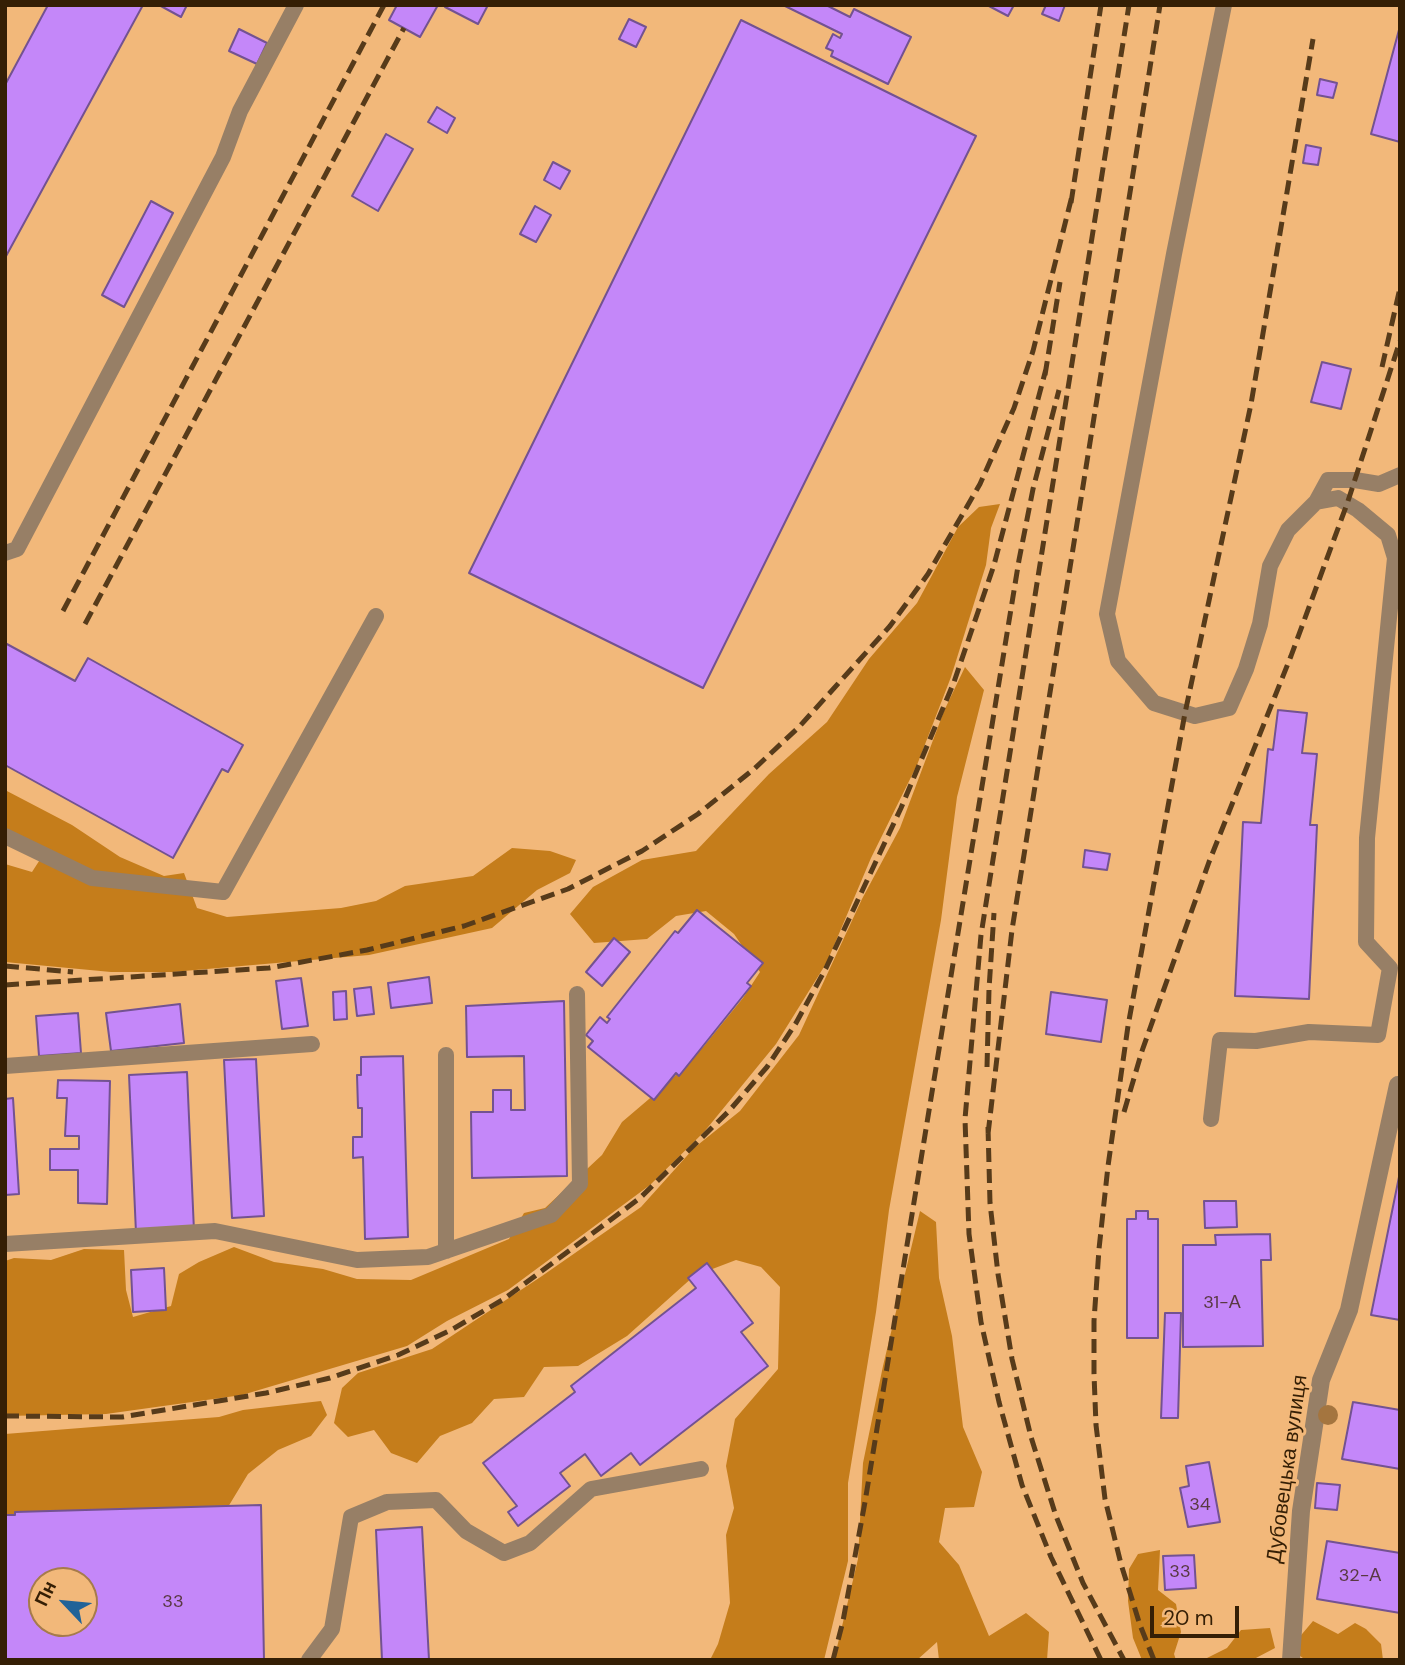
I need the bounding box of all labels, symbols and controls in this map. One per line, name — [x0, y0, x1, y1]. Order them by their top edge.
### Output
house number: 31-А — [1203, 1292, 1241, 1314]
street label: Дубовецька вулиця — [1262, 1373, 1314, 1565]
house number: 34 — [1189, 1494, 1211, 1516]
house number: 33 — [1169, 1561, 1191, 1583]
house number: 32-А — [1339, 1565, 1381, 1587]
north arrow — [28, 1567, 98, 1637]
text: Пн — [29, 1577, 62, 1610]
house number: 33 — [162, 1591, 184, 1613]
scale bar — [1153, 1592, 1242, 1636]
text: 20 m — [1163, 1604, 1214, 1632]

